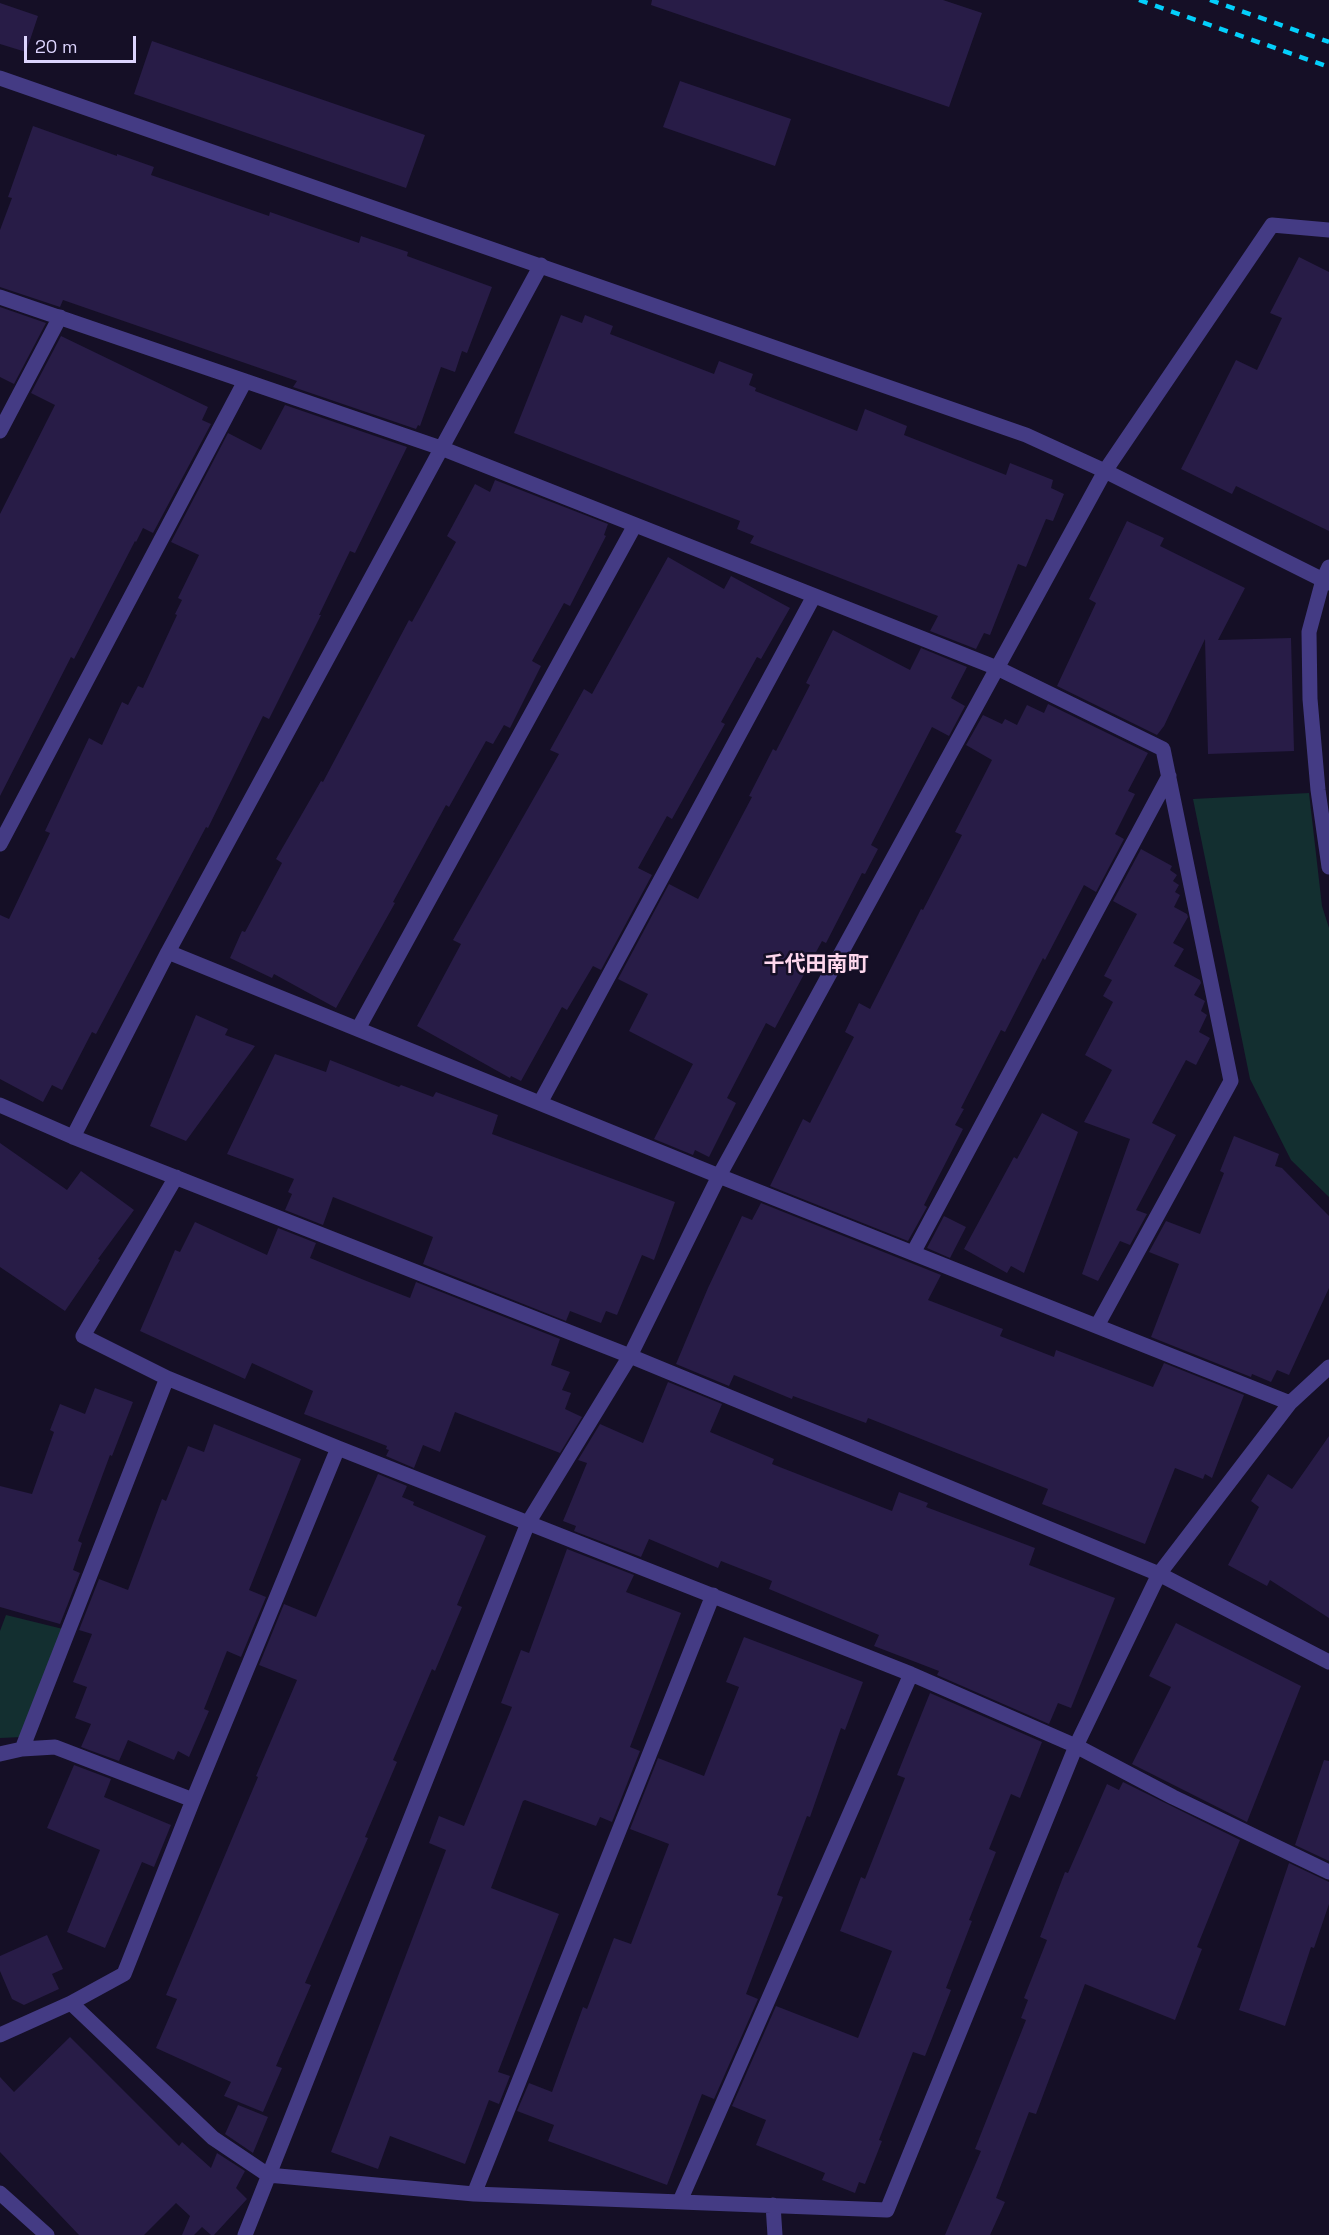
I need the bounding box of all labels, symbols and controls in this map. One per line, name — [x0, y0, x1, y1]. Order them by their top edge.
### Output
scale bar — [27, 24, 140, 62]
text: 20 m — [35, 35, 78, 58]
district label: 千代田南町 — [764, 952, 868, 978]

